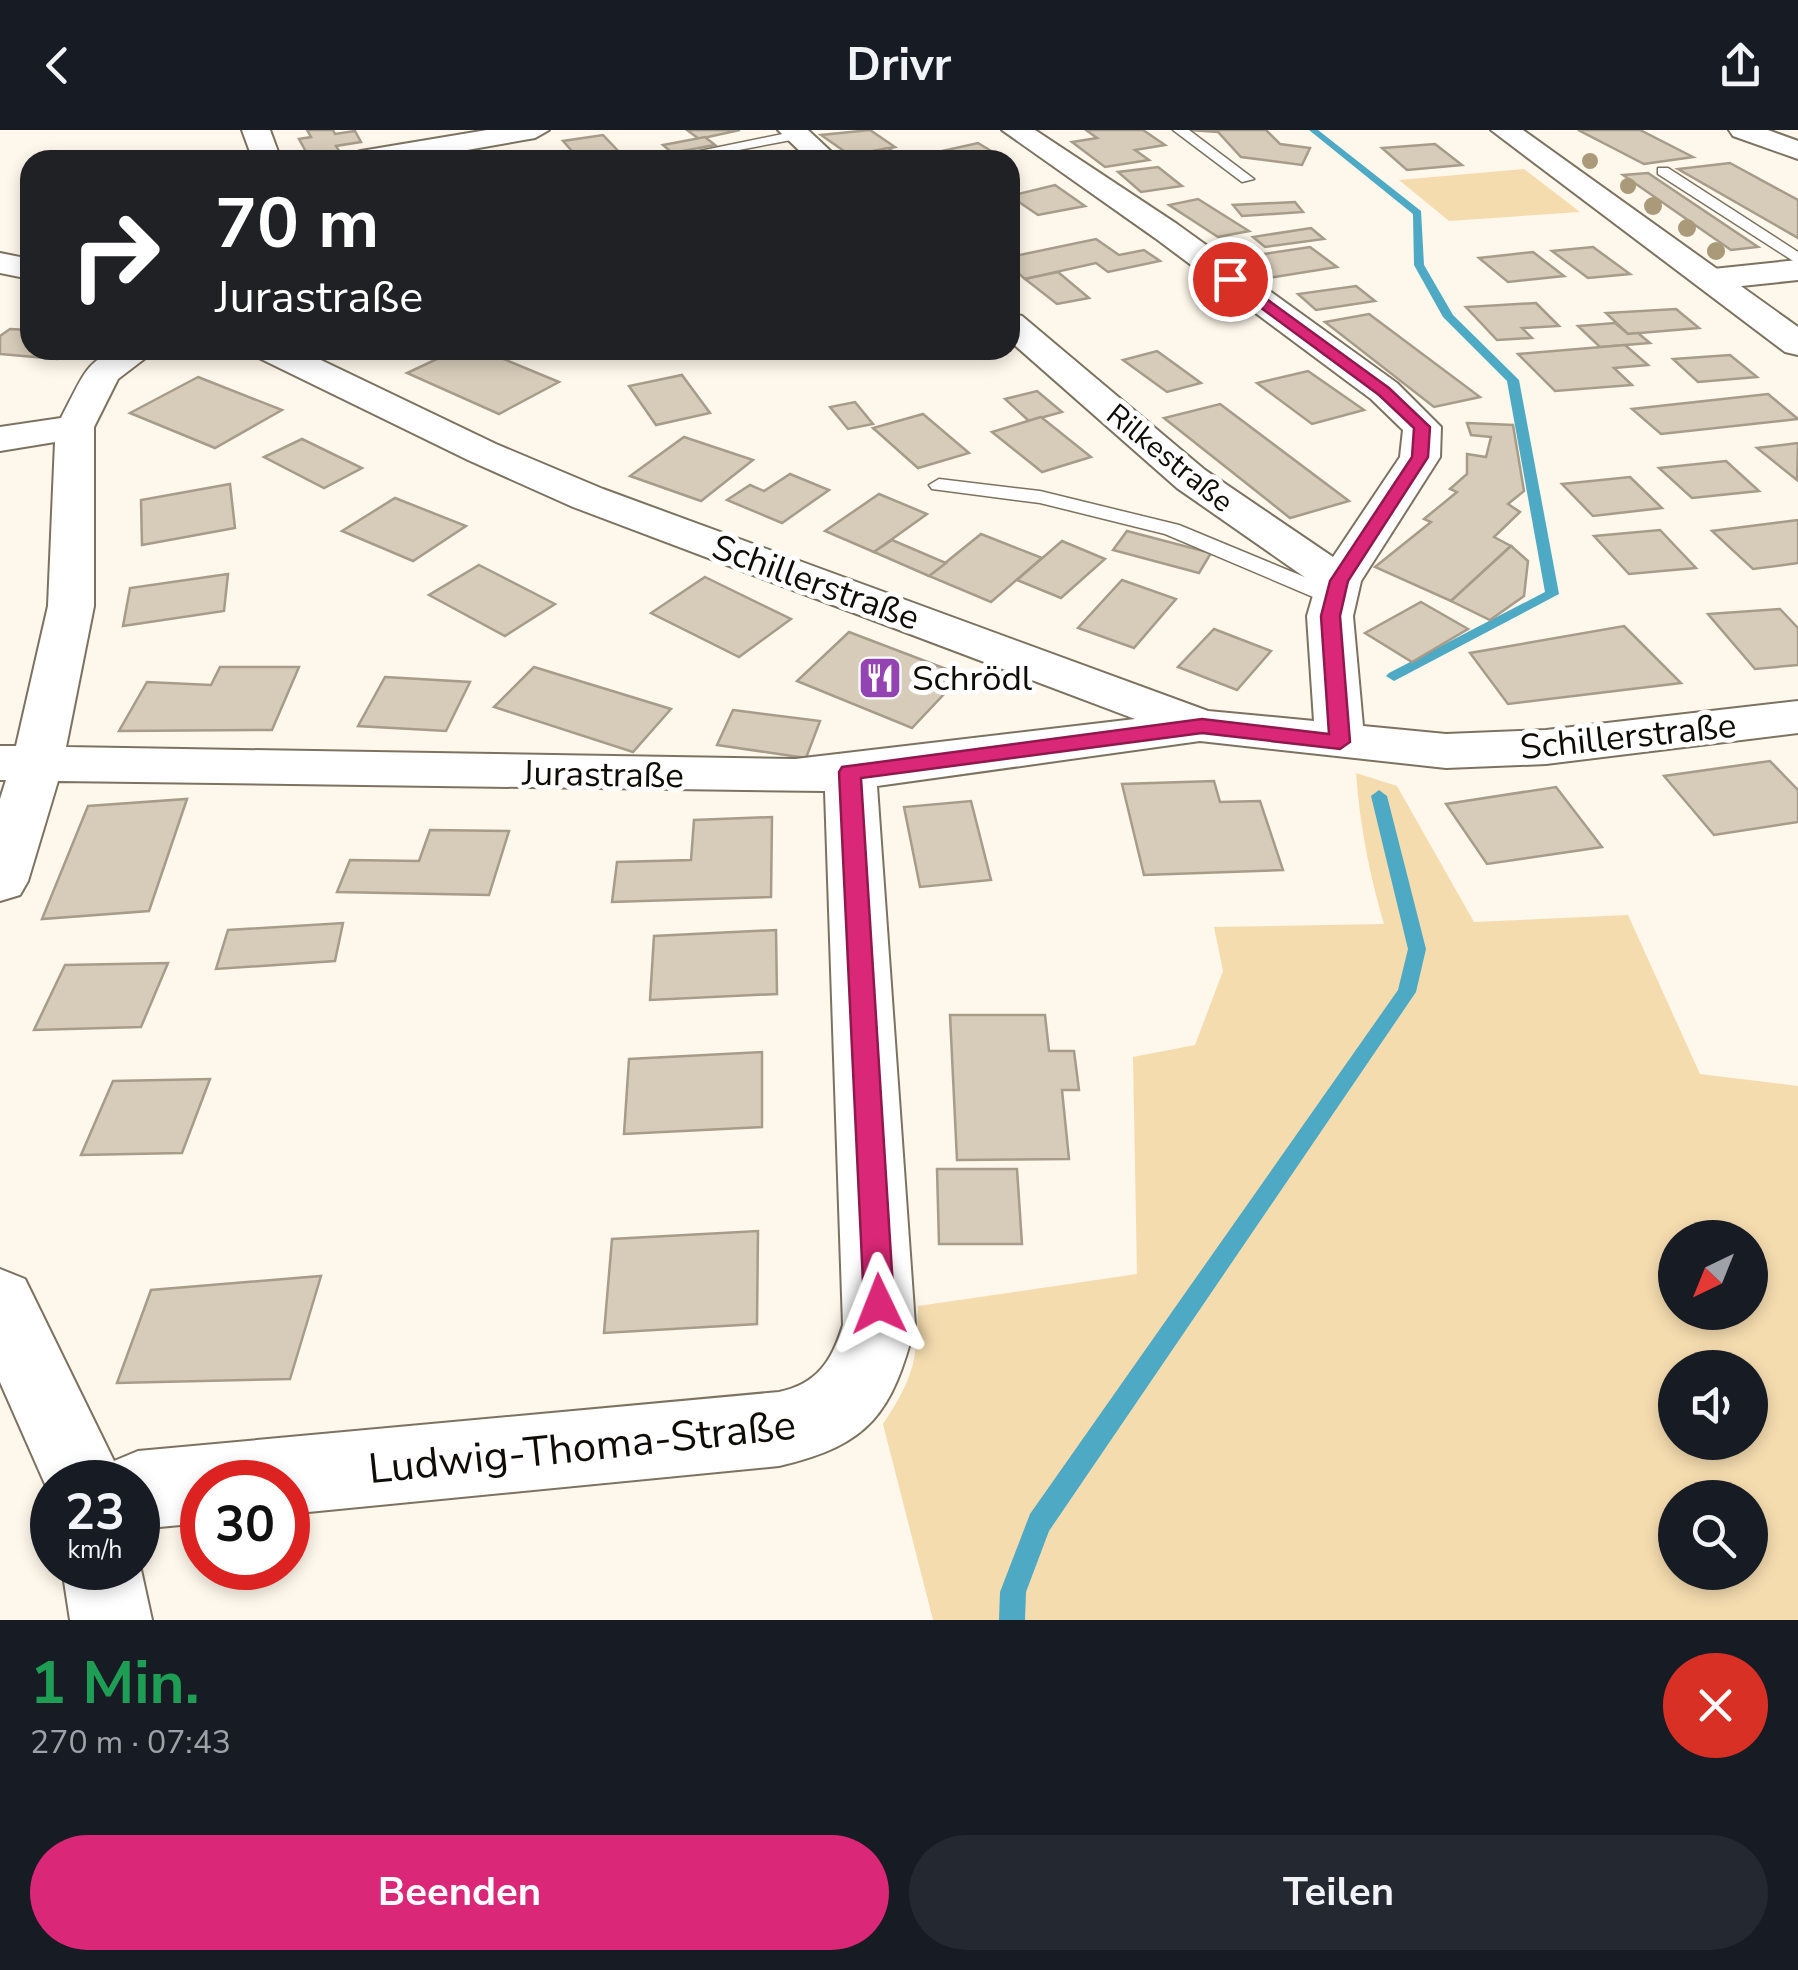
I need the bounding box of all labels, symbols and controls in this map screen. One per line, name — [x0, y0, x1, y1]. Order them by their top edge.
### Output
text: Drivr — [847, 35, 951, 96]
icon: back — [30, 38, 85, 93]
icon: share — [1713, 38, 1768, 93]
text: 70 m — [215, 176, 379, 272]
icon: right — [50, 190, 180, 320]
pin — [1188, 237, 1273, 322]
icon: arrive — [1203, 252, 1258, 307]
text: Jurastraße — [215, 267, 423, 328]
street label: Rilkestraße — [1098, 395, 1242, 522]
street label: Schillerstraße — [706, 523, 926, 642]
restaurant icon: Schrödl — [857, 655, 903, 701]
place label: Schrödl — [912, 655, 1033, 702]
street label: Schillerstraße — [1518, 702, 1739, 771]
street label: Jurastraße — [521, 750, 684, 799]
north arrow — [1658, 1220, 1768, 1330]
map controls — [1658, 1220, 1768, 1590]
position arrow — [827, 1252, 931, 1356]
button: sound — [1658, 1350, 1768, 1460]
street label: Ludwig-Thoma-Straße — [366, 1397, 799, 1498]
speed limit sign: 30 — [180, 1460, 310, 1590]
text: 23 — [65, 1478, 125, 1547]
button: search — [1658, 1480, 1768, 1590]
text: km/h — [67, 1533, 123, 1567]
text: 1 Min. — [30, 1642, 200, 1724]
button: close — [1663, 1653, 1768, 1758]
text: 270 m · 07:43 — [30, 1721, 231, 1764]
button: Beenden — [30, 1835, 889, 1950]
button: Teilen — [909, 1835, 1768, 1950]

